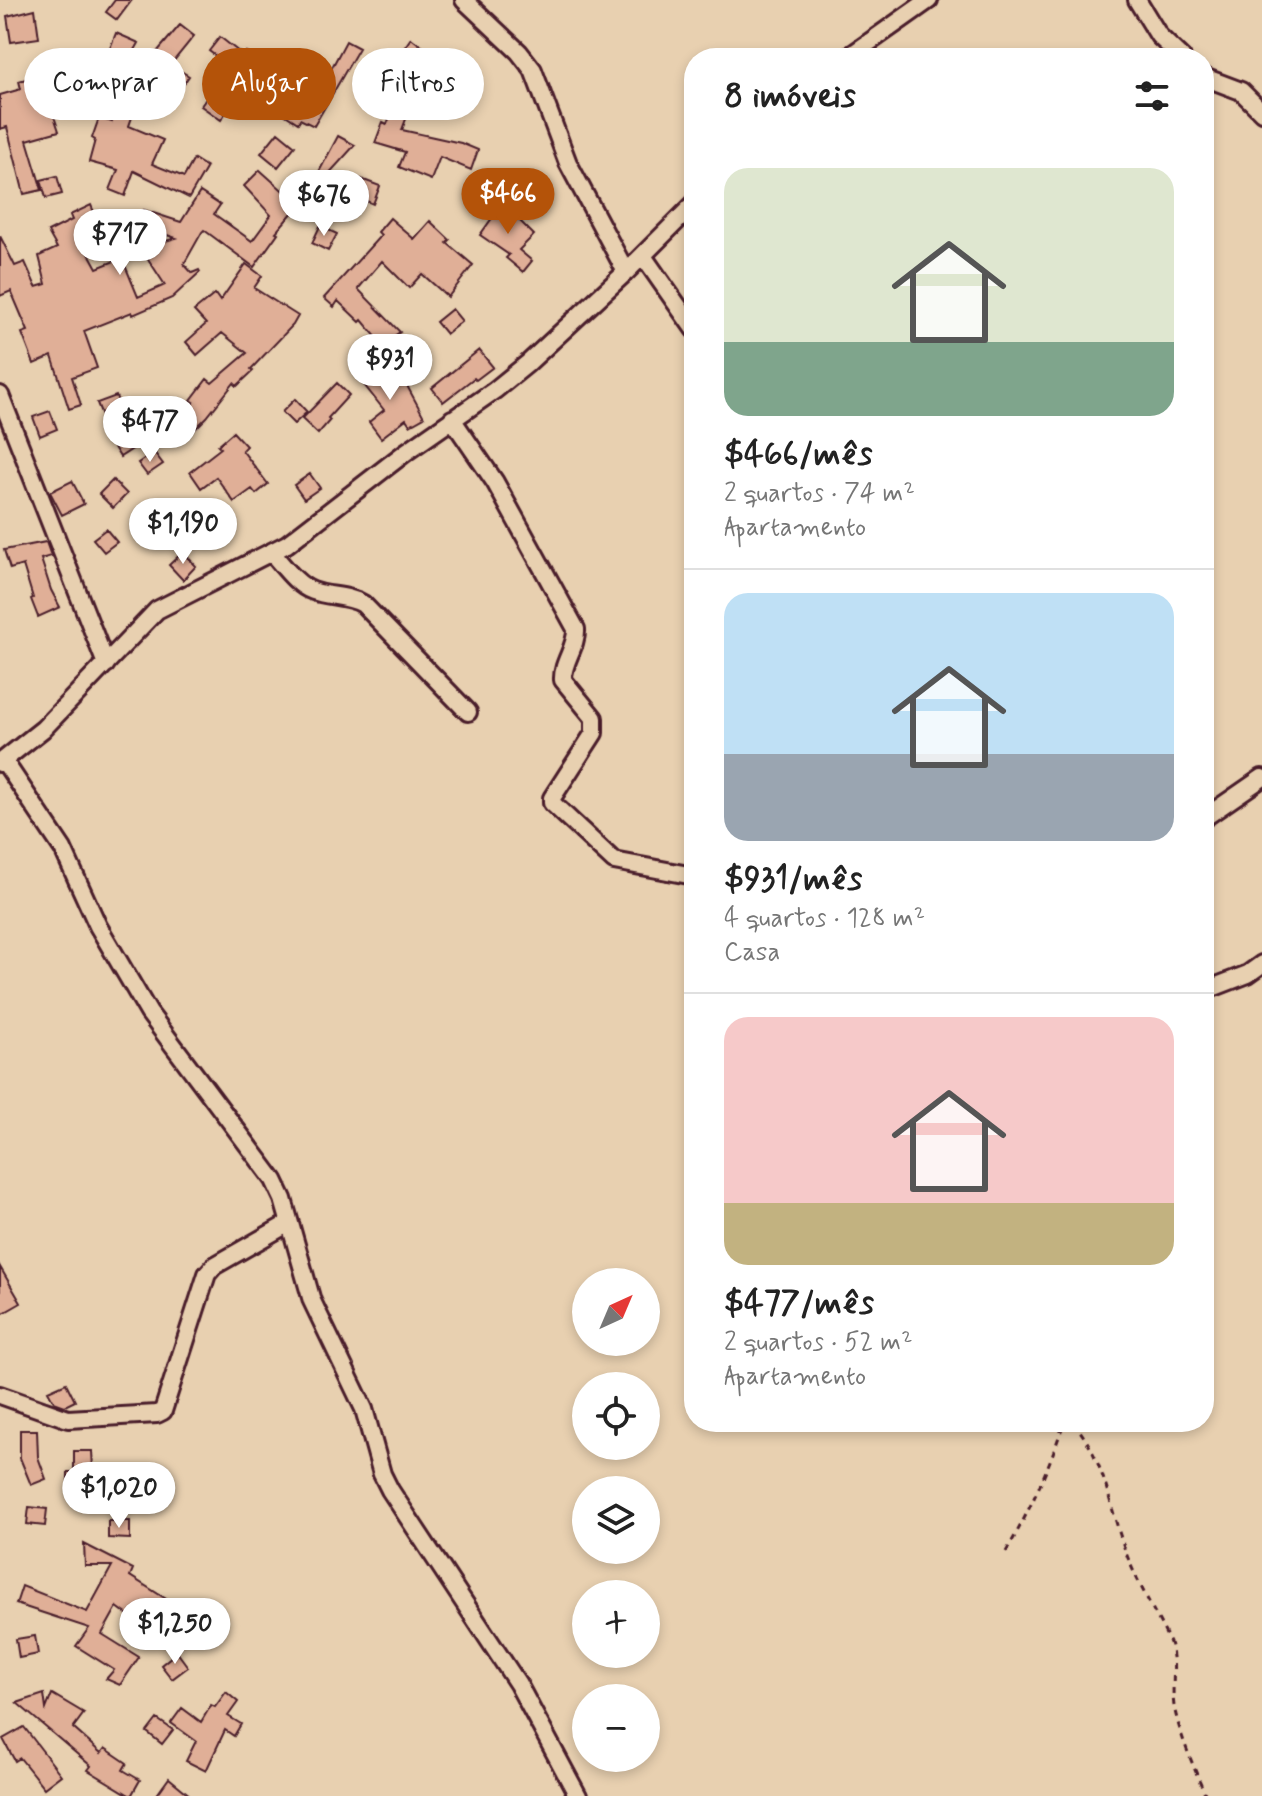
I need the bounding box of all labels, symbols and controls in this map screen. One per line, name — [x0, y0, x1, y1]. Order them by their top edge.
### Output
chip: Comprar — [24, 48, 186, 120]
chip: Alugar — [202, 48, 336, 120]
chip: Filtros — [352, 48, 484, 120]
text: 8 imóveis — [724, 74, 856, 119]
icon: filters — [1130, 74, 1174, 118]
pin: $466 — [461, 168, 555, 236]
pin: $676 — [277, 170, 371, 238]
text: $466 — [479, 177, 537, 211]
text: $676 — [297, 179, 351, 213]
pin: $717 — [73, 209, 167, 277]
text: $717 — [92, 218, 148, 252]
icon: home — [877, 220, 1021, 364]
pin: $931 — [343, 334, 437, 402]
text: $931 — [365, 343, 415, 377]
pin: $477 — [103, 396, 197, 464]
text: $477 — [121, 405, 179, 439]
text: $466/mês — [724, 432, 873, 477]
text: 2 quartos · 74 m² — [724, 477, 915, 511]
pin: $1,190 — [118, 498, 248, 566]
text: $1,190 — [147, 507, 219, 541]
text: Apartamento — [724, 511, 866, 545]
icon: home — [877, 645, 1021, 789]
text: $931/mês — [724, 857, 862, 902]
text: 4 quartos · 128 m² — [724, 902, 925, 936]
text: Casa — [724, 936, 780, 970]
icon: home — [877, 1069, 1021, 1213]
north arrow — [572, 1268, 660, 1356]
map controls — [572, 1268, 660, 1772]
text: $477/mês — [724, 1281, 874, 1326]
text: 2 quartos · 52 m² — [724, 1326, 913, 1360]
text: Apartamento — [724, 1360, 866, 1394]
button: locate — [572, 1372, 660, 1460]
pin: $1,020 — [54, 1462, 184, 1530]
text: $1,020 — [80, 1471, 158, 1505]
button: layers — [572, 1476, 660, 1564]
button: + — [572, 1580, 660, 1668]
pin: $1,250 — [110, 1598, 240, 1666]
text: $1,250 — [137, 1607, 213, 1641]
button: − — [572, 1684, 660, 1772]

